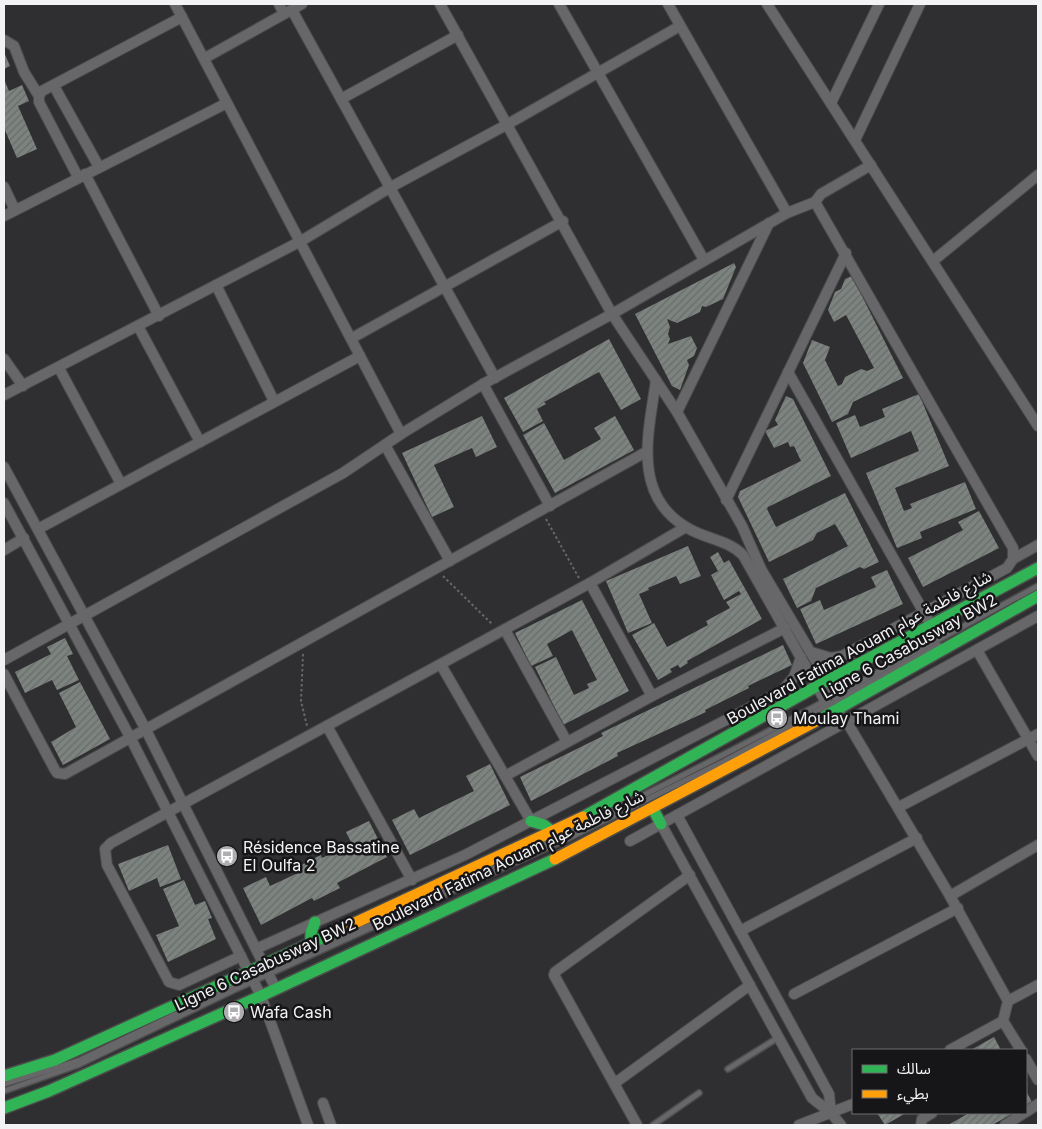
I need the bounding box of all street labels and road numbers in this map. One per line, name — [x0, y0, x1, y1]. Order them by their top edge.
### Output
street label: Boulevard Fatima Aouam شارع فاطمة عوام — [723, 566, 996, 731]
street label: Ligne 6 Casabusway BW2 — [818, 589, 1000, 703]
street label: Boulevard Fatima Aouam شارع فاطمة عوام — [369, 785, 648, 937]
street label: Ligne 6 Casabusway BW2 — [171, 913, 359, 1015]

